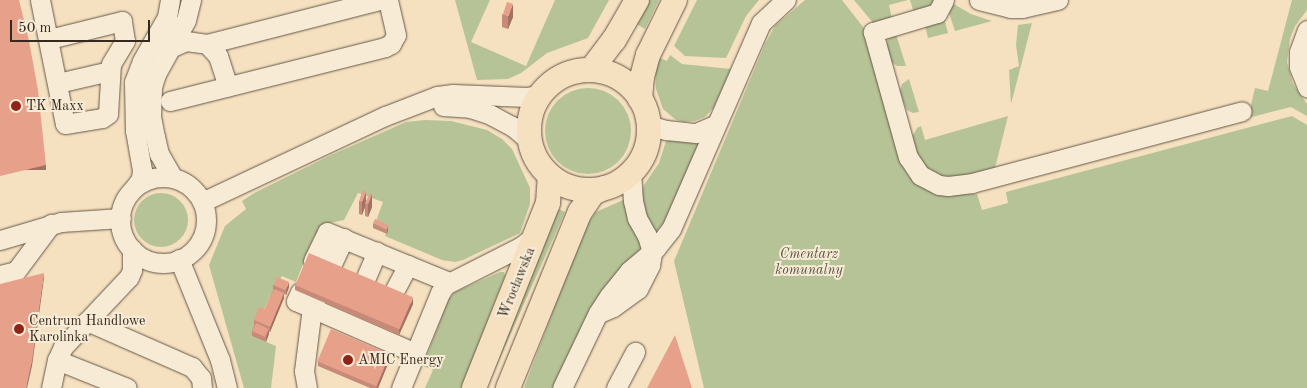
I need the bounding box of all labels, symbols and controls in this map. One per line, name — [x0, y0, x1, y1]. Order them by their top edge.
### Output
scale bar — [12, 10, 152, 42]
text: 50 m — [18, 21, 52, 36]
place label: TK Maxx — [26, 98, 84, 114]
marker: TK Maxx — [10, 100, 22, 112]
street label: Wrocławska — [495, 245, 539, 321]
park label: Cmentarz komunalny — [775, 246, 843, 278]
place label: Centrum Handlowe Karolinka — [29, 313, 145, 346]
marker: Centrum Handlowe Karolinka — [13, 323, 25, 335]
place label: AMIC Energy — [358, 352, 444, 368]
marker: AMIC Energy — [342, 354, 354, 366]

